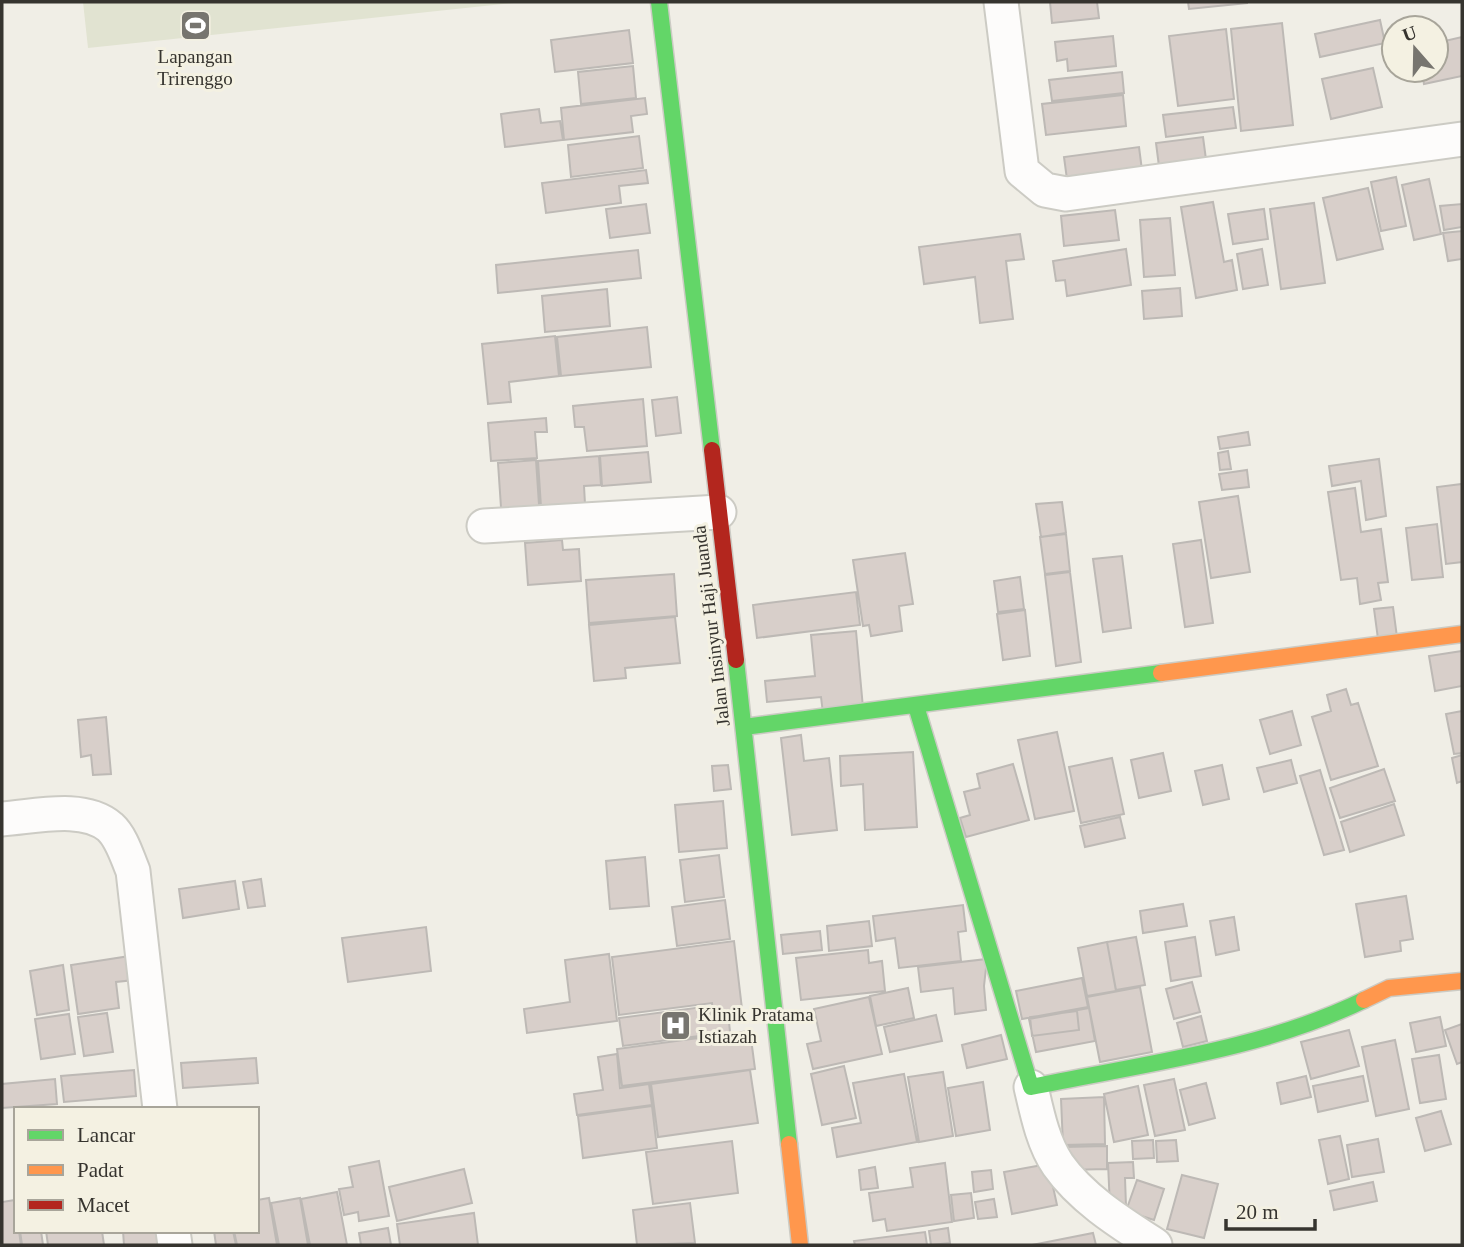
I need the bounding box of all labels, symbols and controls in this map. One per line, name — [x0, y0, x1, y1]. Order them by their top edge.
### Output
sports icon: Lapangan Trirenggo — [178, 8, 212, 42]
north arrow — [1380, 14, 1450, 84]
text: U — [1399, 21, 1420, 46]
place label: Lapangan Trirenggo — [157, 46, 233, 89]
street label: Jalan Insinyur Haji Juanda — [688, 524, 734, 728]
place label: Klinik Pratama Istiazah — [698, 1004, 814, 1047]
hospital icon: Klinik Pratama Istiazah — [658, 1008, 692, 1042]
legend — [14, 1107, 259, 1233]
text: Lancar — [77, 1123, 135, 1147]
text: Padat — [77, 1158, 124, 1182]
scale bar — [1226, 1188, 1315, 1232]
text: Macet — [77, 1193, 130, 1217]
text: 20 m — [1236, 1200, 1279, 1224]

